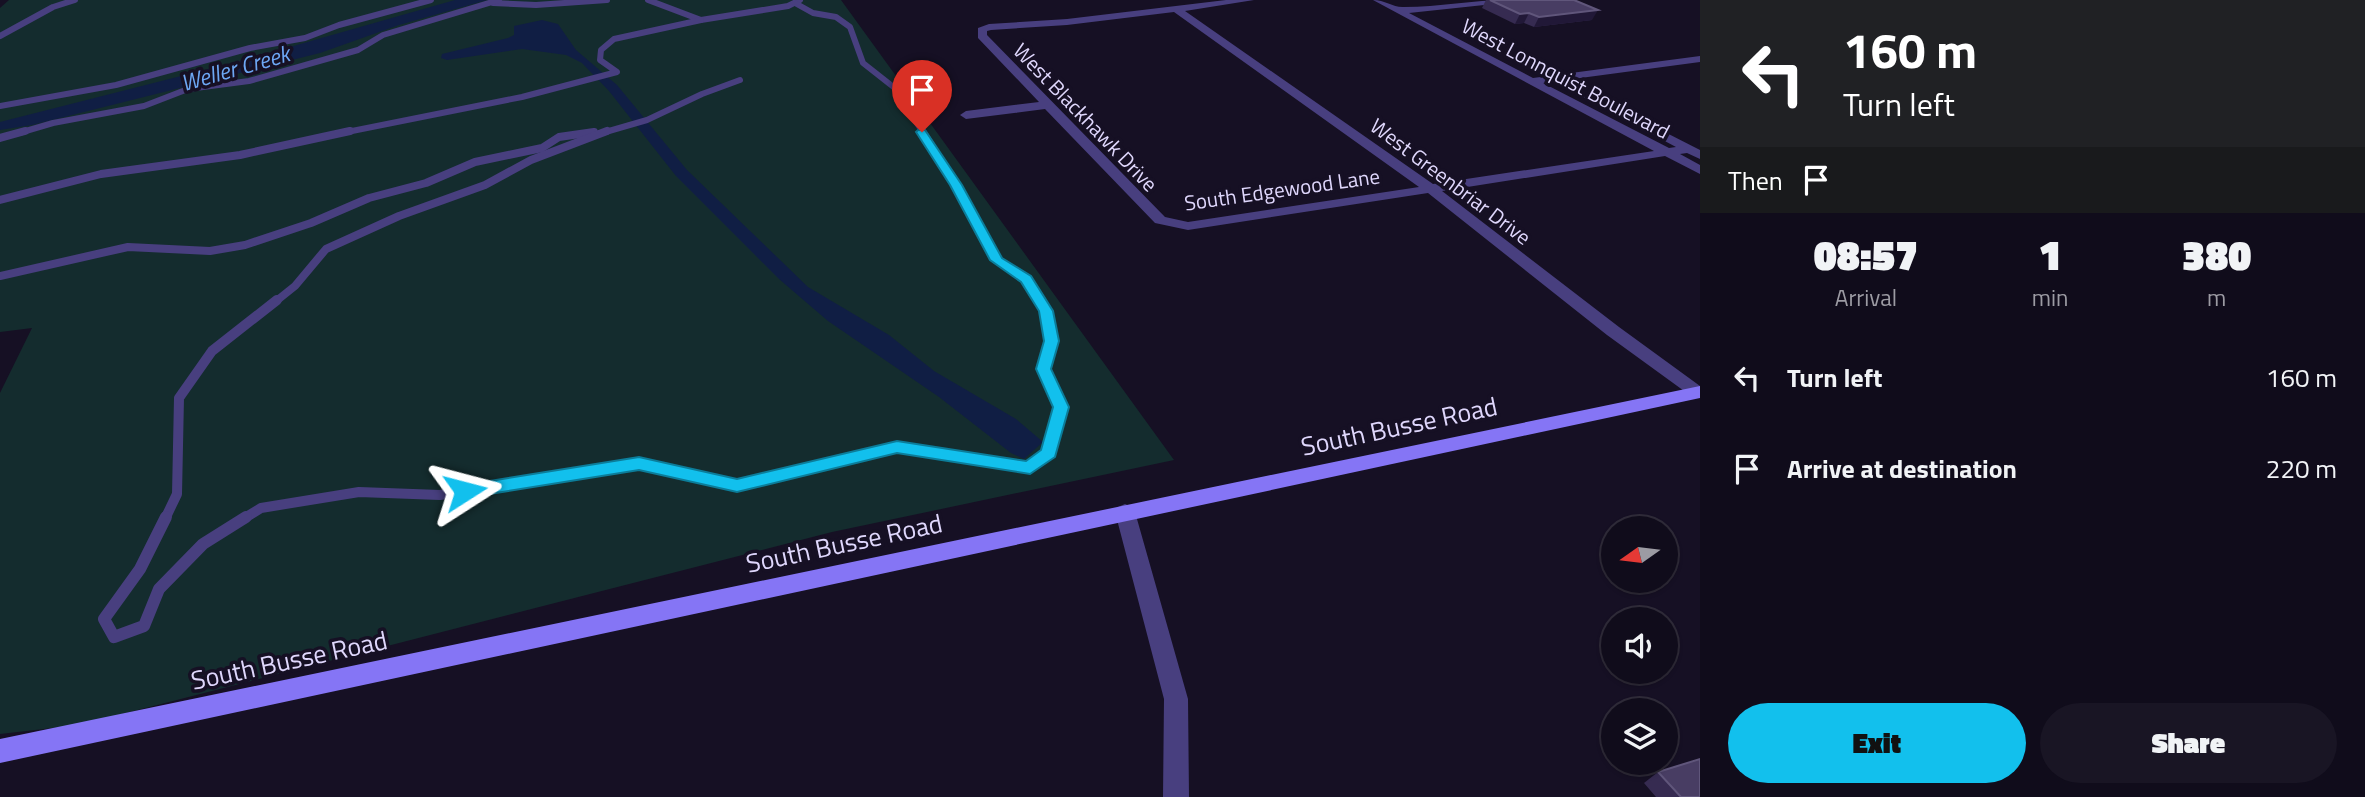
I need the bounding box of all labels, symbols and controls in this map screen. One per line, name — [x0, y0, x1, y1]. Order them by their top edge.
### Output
street label: West Lonnquist Boulevard — [1456, 9, 1676, 147]
text: 160 m — [1843, 12, 1977, 87]
icon: left — [1728, 28, 1819, 119]
water label: Weller Creek — [176, 35, 296, 100]
street label: West Blackhawk Drive — [1006, 35, 1166, 199]
pin — [892, 60, 952, 132]
icon: arrive — [903, 71, 941, 109]
text: Turn left — [1843, 80, 1955, 128]
street label: West Greenbriar Drive — [1364, 110, 1538, 252]
street label: South Edgewood Lane — [1182, 159, 1382, 219]
text: Then — [1728, 161, 1783, 200]
icon: arrive — [1797, 161, 1835, 199]
text: 08:57 — [1814, 222, 1918, 286]
text: 1 — [2039, 222, 2062, 286]
text: 380 — [2182, 222, 2251, 286]
text: Arrival — [1835, 280, 1897, 315]
text: min — [2032, 280, 2068, 315]
text: m — [2207, 280, 2226, 315]
text: Turn left — [1787, 358, 1882, 397]
text: 160 m — [2266, 358, 2337, 397]
icon: left — [1728, 359, 1766, 397]
street label: South Busse Road — [1297, 386, 1501, 466]
text: Arrive at destination — [1787, 449, 2017, 488]
text: 220 m — [2266, 449, 2337, 488]
icon: arrive — [1728, 450, 1766, 488]
position arrow — [428, 454, 502, 528]
street label: South Busse Road — [742, 503, 946, 583]
north arrow — [1601, 516, 1678, 593]
map controls — [1601, 516, 1678, 775]
button: sound — [1601, 607, 1678, 684]
street label: South Busse Road — [187, 620, 391, 700]
button: layers — [1601, 698, 1678, 775]
button: Exit — [1728, 703, 2026, 783]
button: Share — [2040, 703, 2337, 783]

